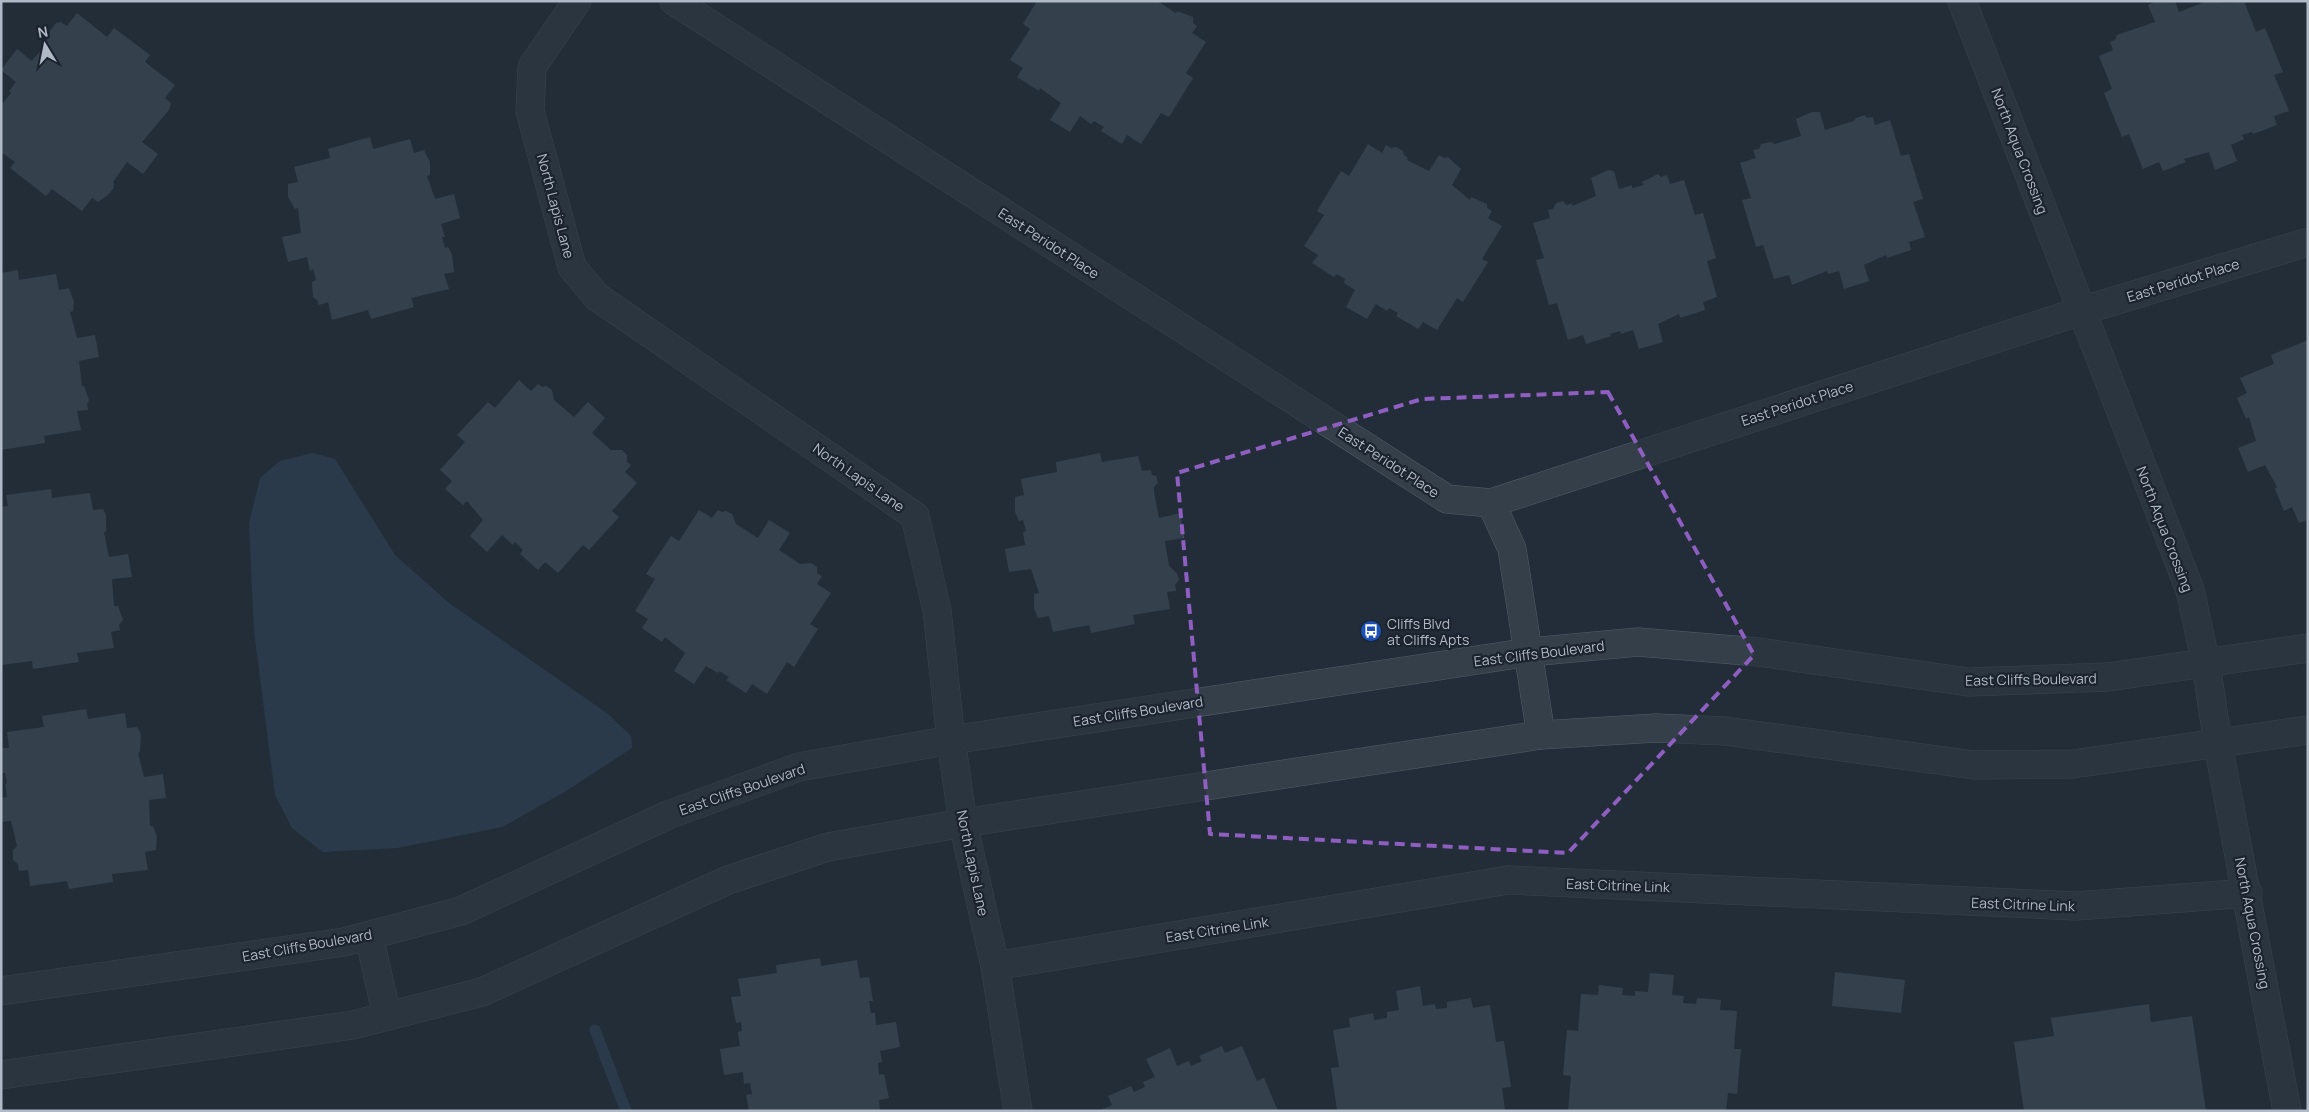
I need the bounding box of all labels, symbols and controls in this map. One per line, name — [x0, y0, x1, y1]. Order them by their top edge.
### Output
north arrow — [20, 20, 70, 70]
text: N — [36, 21, 49, 42]
street label: North Aqua Crossing — [1987, 85, 2053, 217]
street label: North Lapis Lane — [533, 152, 579, 260]
street label: East Peridot Place — [995, 203, 1103, 283]
street label: East Peridot Place — [2124, 254, 2242, 306]
street label: East Peridot Place — [1739, 376, 1855, 430]
street label: East Peridot Place — [1335, 422, 1443, 502]
street label: North Lapis Lane — [809, 438, 909, 516]
street label: North Aqua Crossing — [2132, 463, 2198, 595]
place label: Cliffs Blvd at Cliffs Apts — [1387, 614, 1469, 649]
bus stop icon: Cliffs Blvd at Cliffs Apts — [1359, 619, 1383, 643]
street label: East Cliffs Boulevard — [1473, 636, 1605, 670]
street label: East Cliffs Boulevard — [1965, 668, 2097, 690]
street label: East Cliffs Boulevard — [1072, 691, 1204, 731]
street label: East Cliffs Boulevard — [677, 759, 807, 819]
street label: North Lapis Lane — [953, 808, 993, 918]
street label: North Aqua Crossing — [2231, 856, 2275, 990]
street label: East Citrine Link — [1566, 874, 1671, 896]
street label: East Citrine Link — [1971, 893, 2076, 915]
street label: East Citrine Link — [1164, 911, 1271, 946]
street label: East Cliffs Boulevard — [241, 924, 373, 966]

